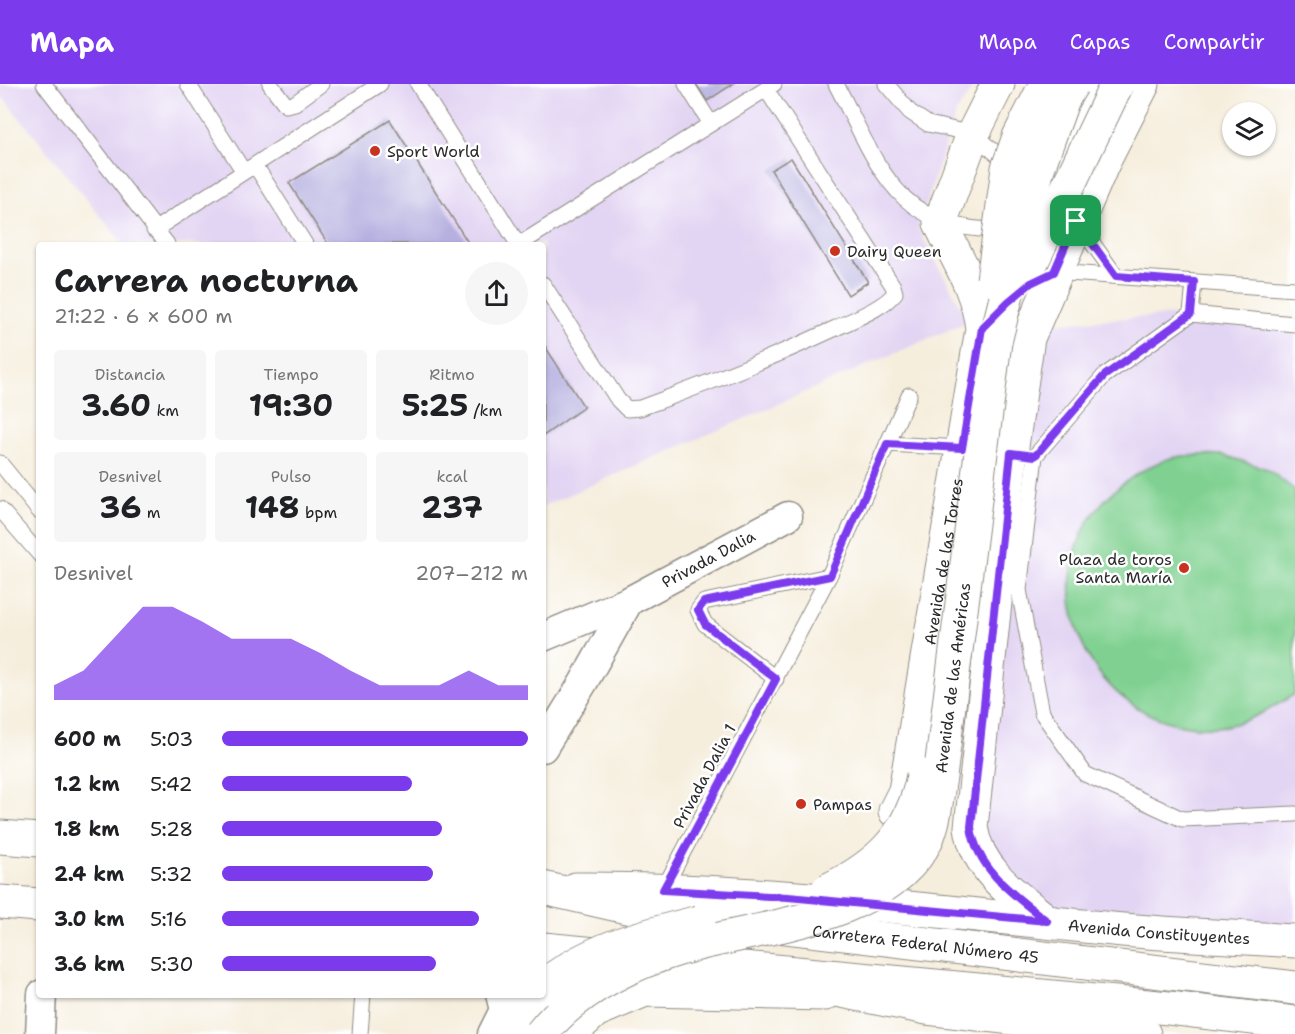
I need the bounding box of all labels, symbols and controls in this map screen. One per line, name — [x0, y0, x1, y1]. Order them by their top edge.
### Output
text: Mapa — [30, 23, 114, 61]
text: Mapa — [979, 28, 1037, 56]
text: Capas — [1070, 28, 1131, 56]
text: Compartir — [1164, 28, 1265, 56]
map controls — [1222, 102, 1276, 156]
button: layers — [1222, 102, 1276, 156]
place label: Sport World — [387, 141, 480, 162]
marker: Sport World — [368, 144, 382, 158]
pin — [1050, 195, 1101, 246]
icon: arrive — [1059, 204, 1092, 237]
place label: Dairy Queen — [847, 241, 942, 262]
marker: Dairy Queen — [828, 244, 842, 258]
text: Carrera nocturna — [54, 258, 358, 303]
button: share — [465, 262, 528, 325]
text: 21:22 · 6 × 600 m — [54, 303, 232, 329]
text: Distancia — [95, 364, 165, 385]
text: Tiempo — [263, 364, 319, 385]
text: Ritmo — [429, 364, 475, 385]
text: 3.60 — [81, 385, 151, 426]
text: 19:30 — [249, 385, 333, 426]
text: 5:25 — [402, 385, 468, 426]
text: km — [151, 400, 179, 421]
text: /km — [468, 400, 502, 421]
text: Desnivel — [99, 466, 162, 487]
text: Pulso — [271, 466, 311, 487]
text: kcal — [436, 466, 468, 487]
street label: Avenida de las Torres — [920, 477, 968, 647]
text: 36 — [99, 487, 141, 528]
text: 148 — [245, 487, 300, 528]
text: 237 — [421, 487, 483, 528]
text: m — [141, 502, 161, 523]
text: bpm — [300, 502, 337, 523]
street label: Privada Dalia — [658, 526, 759, 593]
place label: Plaza de toros Santa María — [1059, 549, 1172, 588]
text: Desnivel — [54, 560, 133, 586]
text: 207–212 m — [415, 560, 528, 586]
marker: Plaza de toros Santa María — [1177, 561, 1191, 575]
street label: Avenida de las Américas — [931, 581, 975, 774]
street label: Privada Dalia 1 — [668, 720, 741, 832]
text: 600 m — [54, 726, 121, 752]
text: 5:03 — [150, 726, 193, 752]
text: 1.2 km — [54, 771, 120, 797]
text: 5:42 — [150, 771, 192, 797]
place label: Pampas — [813, 794, 872, 815]
marker: Pampas — [794, 797, 808, 811]
text: 1.8 km — [54, 816, 120, 842]
text: 5:28 — [150, 816, 193, 842]
text: 2.4 km — [54, 861, 124, 887]
text: 5:32 — [150, 861, 193, 887]
text: 3.0 km — [54, 906, 125, 932]
text: 5:16 — [150, 906, 187, 932]
street label: Avenida Constituyentes — [1067, 914, 1251, 949]
street label: Carretera Federal Número 45 — [811, 920, 1040, 968]
text: 3.6 km — [54, 951, 125, 977]
text: 5:30 — [150, 951, 194, 977]

